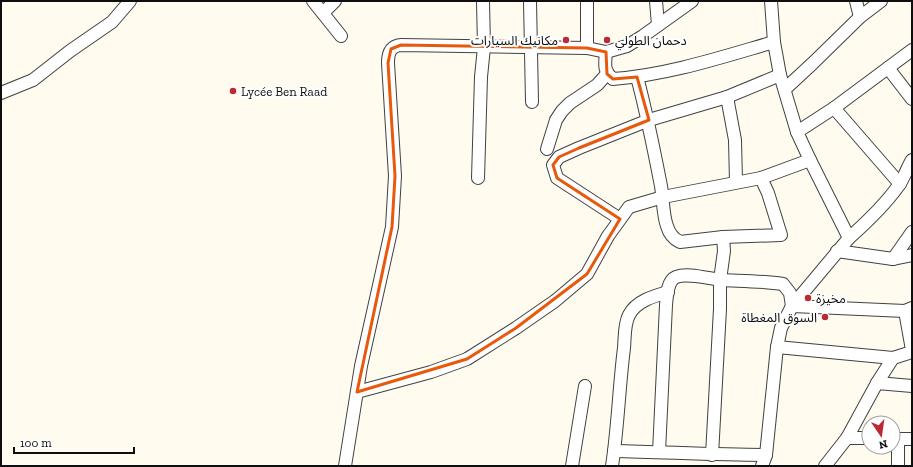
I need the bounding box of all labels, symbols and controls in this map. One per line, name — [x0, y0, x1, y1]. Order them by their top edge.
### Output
place label: مكانيك السيارات — [471, 33, 558, 48]
place label: دحمان الطولي — [615, 33, 687, 51]
marker: مكانيك السيارات — [561, 35, 571, 45]
marker: دحمان الطولي — [602, 35, 612, 45]
place label: Lycée Ben Raad — [241, 84, 327, 99]
marker: Lycée Ben Raad — [228, 86, 238, 96]
place label: مخيزة — [816, 291, 846, 306]
marker: مخيزة — [803, 293, 813, 303]
place label: السوق المغطاة — [741, 310, 817, 325]
marker: السوق المغطاة — [820, 312, 830, 322]
north arrow — [861, 415, 901, 455]
scale bar — [14, 429, 134, 455]
text: 100 m — [20, 436, 52, 450]
text: N — [877, 437, 889, 452]

